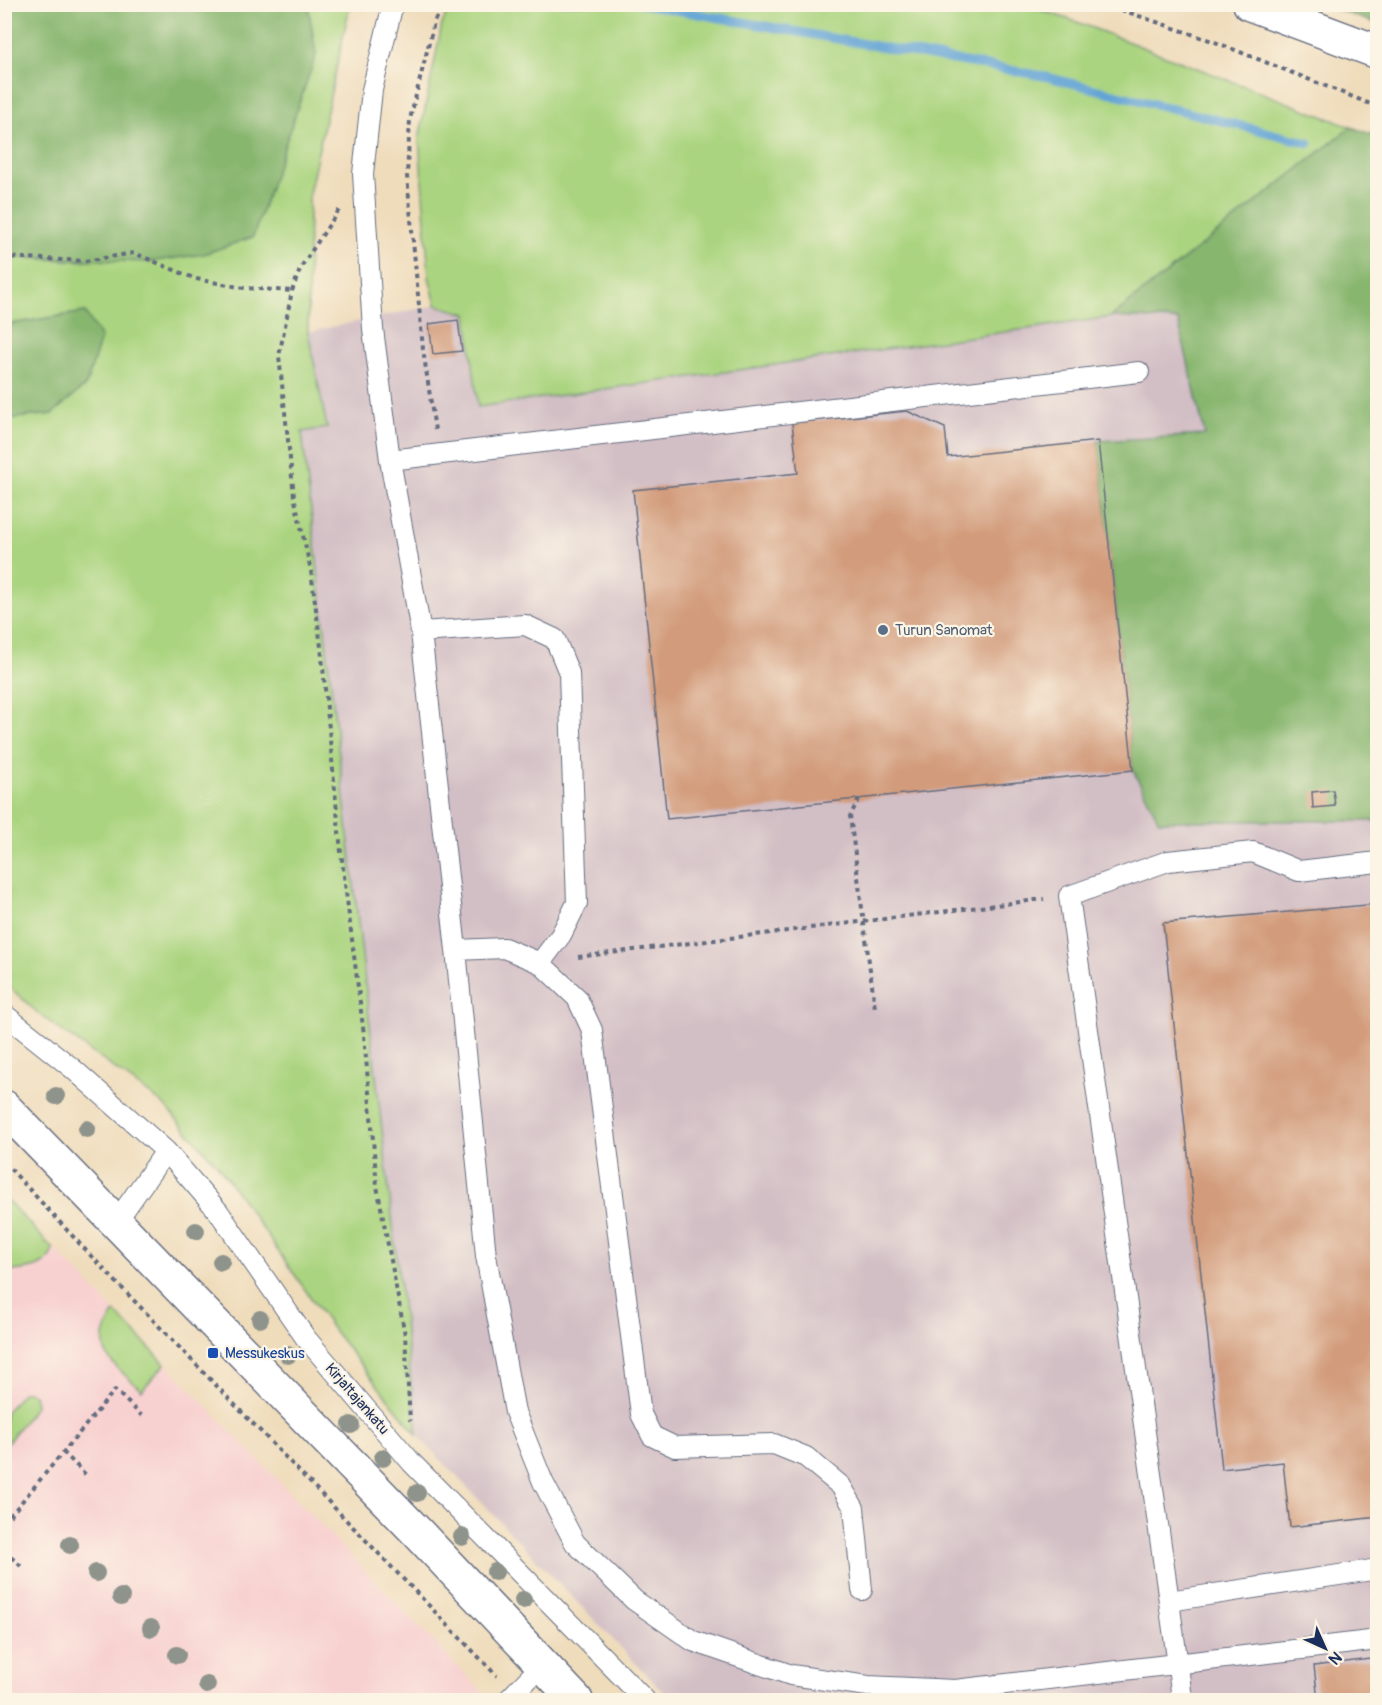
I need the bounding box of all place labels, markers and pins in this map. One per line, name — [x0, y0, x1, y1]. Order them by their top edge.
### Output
place label: Turun Sanomat — [895, 621, 994, 640]
marker: Turun Sanomat — [876, 623, 890, 637]
place label: Messukeskus — [225, 1344, 305, 1363]
marker: Messukeskus — [206, 1346, 220, 1360]

